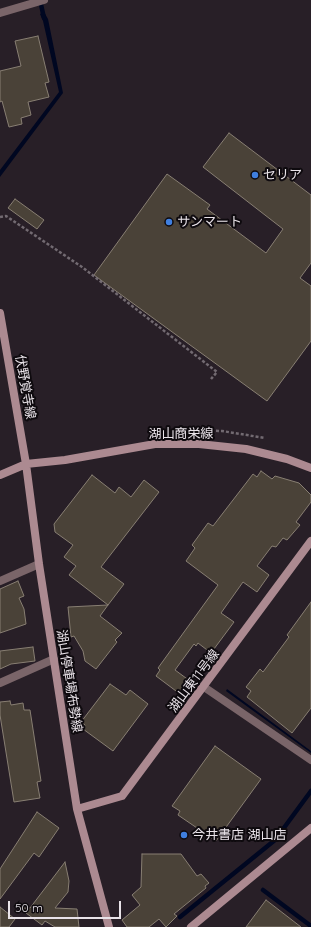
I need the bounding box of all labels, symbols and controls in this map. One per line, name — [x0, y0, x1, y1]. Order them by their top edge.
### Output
place label: セリア — [263, 167, 302, 183]
marker: セリア — [250, 170, 260, 180]
place label: サンマート — [177, 214, 242, 230]
marker: サンマート — [164, 217, 174, 227]
street label: 伏野覚寺線 — [12, 354, 38, 420]
street label: 湖山商栄線 — [149, 426, 213, 442]
street label: 湖山停車場布勢線 — [53, 628, 85, 734]
street label: 湖山東11号線 — [165, 647, 223, 715]
place label: 今井書店 湖山店 — [192, 827, 287, 843]
marker: 今井書店 湖山店 — [179, 830, 189, 840]
scale bar — [10, 893, 123, 919]
text: 50 m — [15, 900, 43, 915]

